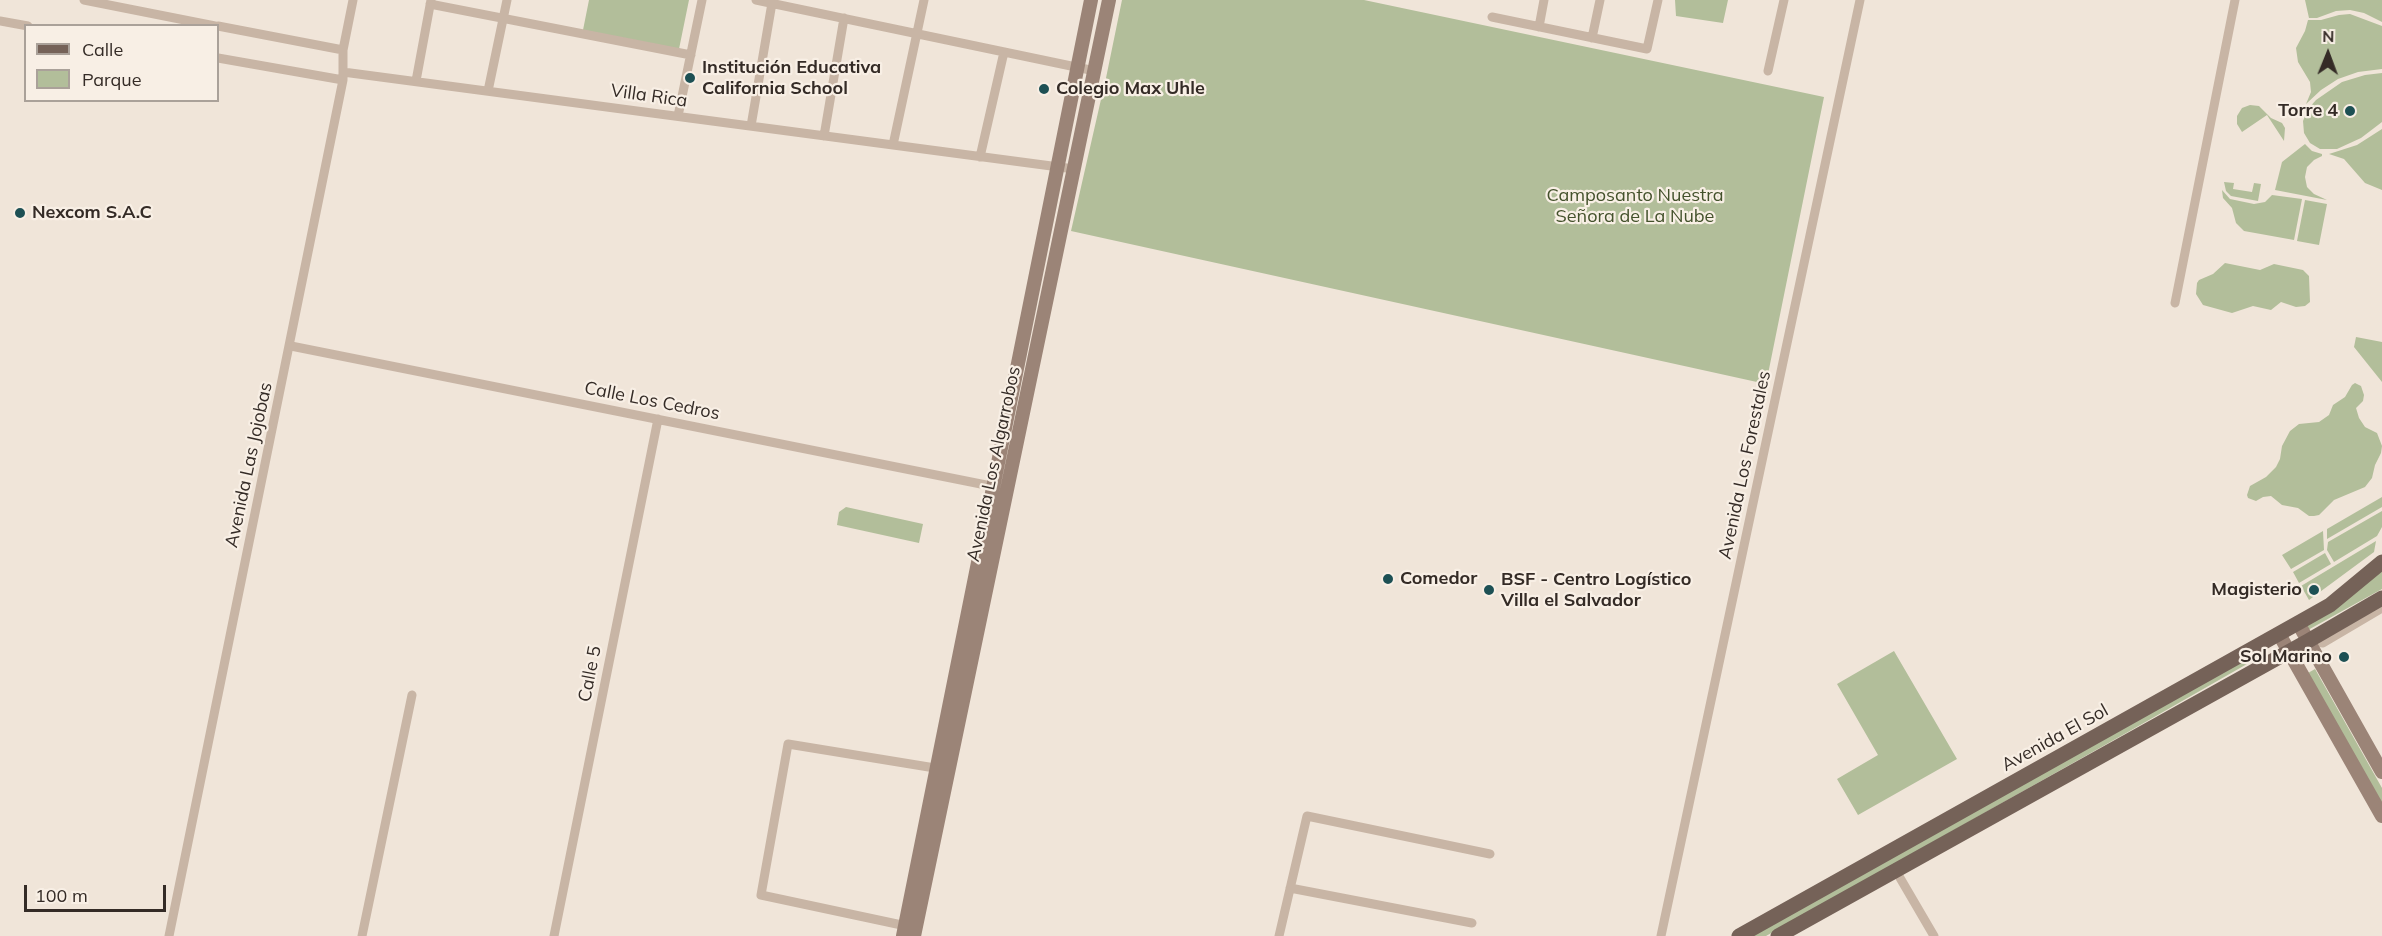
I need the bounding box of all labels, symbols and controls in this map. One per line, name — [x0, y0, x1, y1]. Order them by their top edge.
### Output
legend — [24, 24, 219, 102]
north arrow — [2298, 24, 2358, 84]
text: N — [2322, 26, 2335, 46]
text: Calle — [82, 38, 123, 61]
place label: Institución Educativa California School — [702, 57, 881, 100]
text: Parque — [82, 68, 141, 91]
marker: Institución Educativa California School — [683, 71, 697, 85]
place label: Colegio Max Uhle — [1056, 78, 1205, 100]
street label: Villa Rica — [609, 80, 689, 112]
marker: Colegio Max Uhle — [1037, 82, 1051, 96]
place label: Torre 4 — [2278, 100, 2338, 122]
marker: Torre 4 — [2343, 104, 2357, 118]
park label: Camposanto Nuestra Señora de La Nube — [1546, 185, 1724, 228]
place label: Nexcom S.A.C — [32, 202, 152, 224]
marker: Nexcom S.A.C — [13, 206, 27, 220]
street label: Avenida Los Algarrobos — [963, 364, 1025, 564]
street label: Avenida Los Forestales — [1714, 369, 1776, 561]
street label: Calle Los Cedros — [583, 377, 721, 425]
street label: Avenida Las Jojobas — [221, 380, 277, 550]
place label: Comedor — [1400, 568, 1477, 590]
place label: BSF - Centro Logístico Villa el Salvador — [1501, 569, 1691, 612]
marker: Comedor — [1381, 572, 1395, 586]
place label: Magisterio — [2211, 579, 2302, 601]
marker: BSF - Centro Logístico Villa el Salvador — [1482, 583, 1496, 597]
marker: Magisterio — [2307, 583, 2321, 597]
street label: Calle 5 — [574, 644, 606, 704]
place label: Sol Marino — [2240, 646, 2332, 668]
marker: Sol Marino — [2337, 650, 2351, 664]
street label: Avenida El Sol — [1998, 700, 2112, 776]
scale bar — [27, 873, 170, 911]
text: 100 m — [35, 884, 88, 907]

